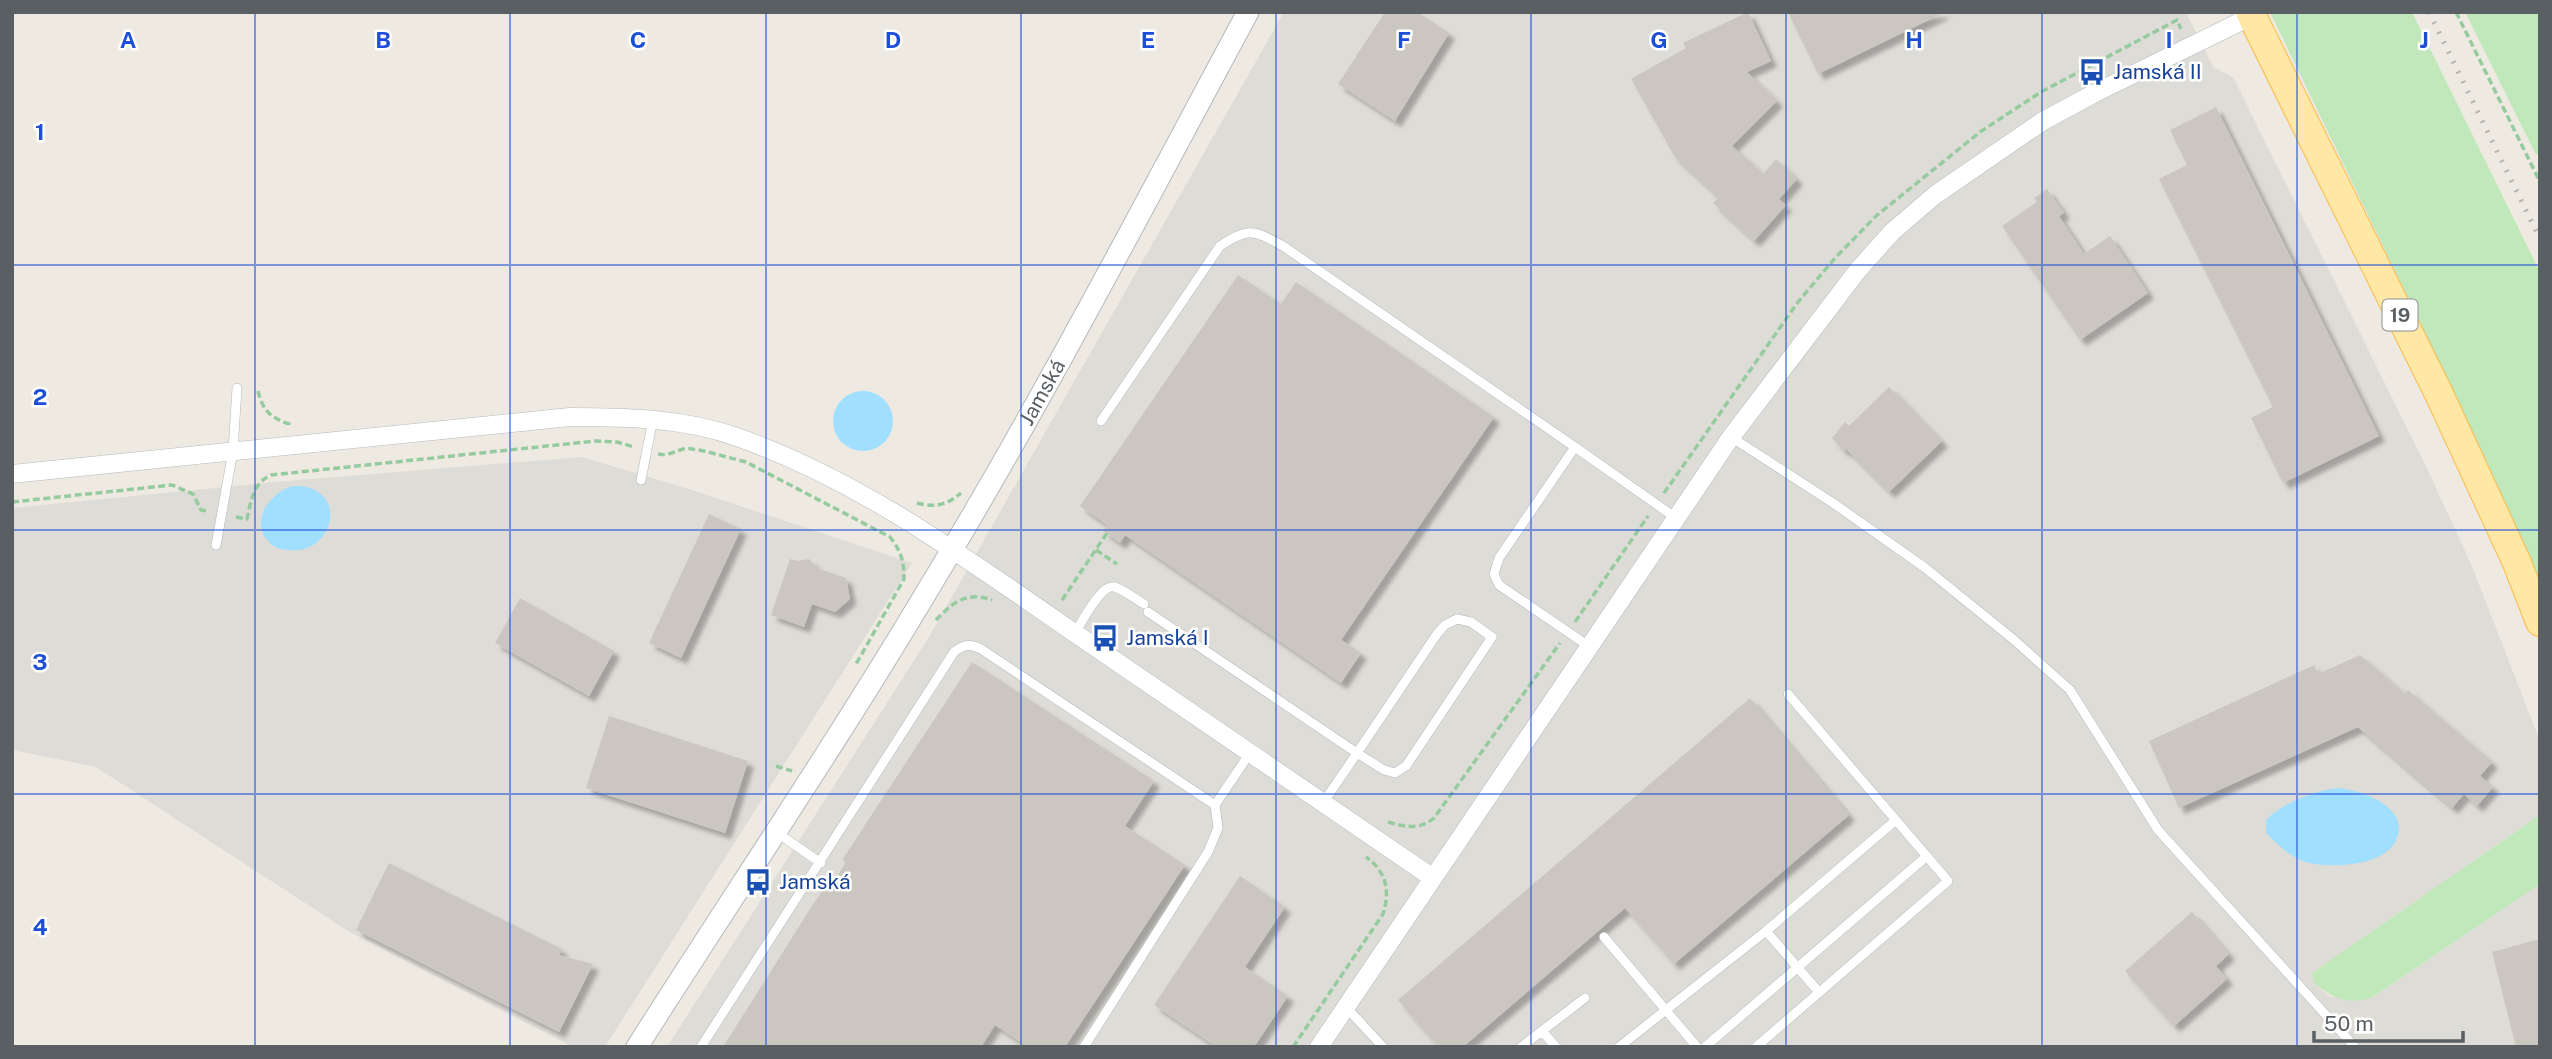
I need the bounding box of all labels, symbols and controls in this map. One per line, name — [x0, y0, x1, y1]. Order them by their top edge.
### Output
text: A — [120, 26, 137, 53]
text: B — [375, 26, 391, 53]
text: C — [630, 26, 646, 53]
text: D — [885, 26, 901, 53]
text: E — [1141, 26, 1155, 53]
text: F — [1397, 26, 1411, 53]
text: G — [1650, 26, 1668, 53]
text: H — [1905, 26, 1923, 53]
text: I — [2165, 26, 2173, 53]
text: J — [2419, 26, 2429, 53]
bus stop icon: Jamská II — [2077, 57, 2107, 87]
place label: Jamská II — [2113, 59, 2202, 84]
text: 1 — [35, 118, 45, 145]
road number: 19 — [2382, 300, 2418, 330]
street label: Jamská — [1013, 355, 1070, 430]
text: 2 — [33, 383, 47, 410]
bus stop icon: Jamská I — [1090, 623, 1120, 653]
place label: Jamská I — [1126, 625, 1209, 650]
text: 3 — [32, 648, 48, 675]
bus stop icon: Jamská — [743, 867, 773, 897]
place label: Jamská — [779, 869, 851, 894]
text: 4 — [32, 913, 48, 940]
scale bar — [2314, 1000, 2463, 1044]
text: 50 m — [2324, 1011, 2374, 1036]

